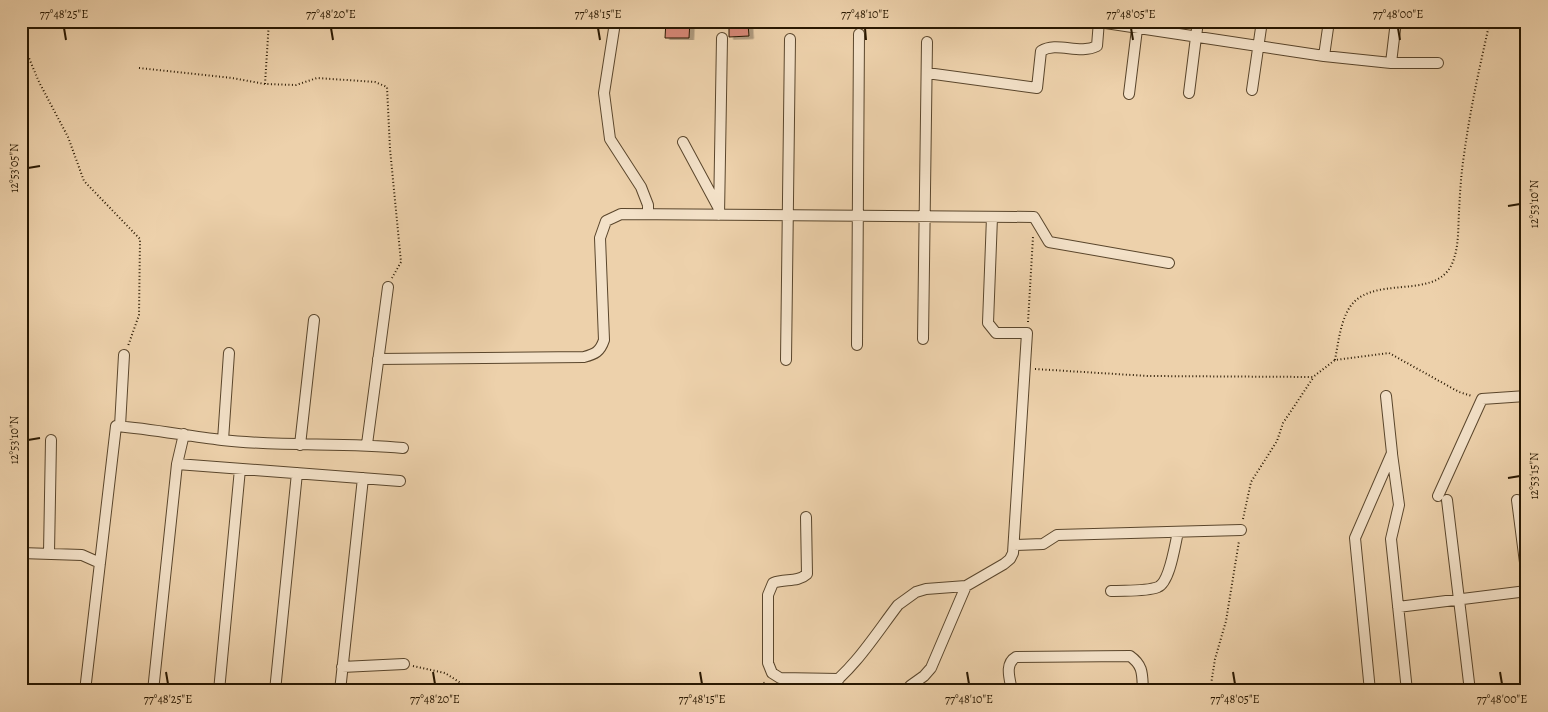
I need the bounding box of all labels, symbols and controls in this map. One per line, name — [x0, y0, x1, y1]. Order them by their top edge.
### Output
text: 77°48'25"E — [40, 6, 88, 22]
text: 77°48'20"E — [306, 6, 356, 22]
text: 77°48'15"E — [574, 6, 622, 22]
text: 77°48'10"E — [841, 6, 889, 22]
text: 77°48'05"E — [1106, 6, 1156, 22]
text: 77°48'00"E — [1373, 6, 1423, 22]
text: 12°53'05"N — [6, 143, 22, 193]
text: 12°53'10"N — [1526, 179, 1542, 228]
text: 12°53'10"N — [6, 415, 22, 464]
text: 12°53'15"N — [1526, 452, 1542, 500]
text: 77°48'25"E — [144, 691, 192, 707]
text: 77°48'20"E — [410, 691, 460, 707]
text: 77°48'15"E — [678, 691, 726, 707]
text: 77°48'10"E — [945, 691, 993, 707]
text: 77°48'05"E — [1210, 691, 1260, 707]
text: 77°48'00"E — [1477, 691, 1527, 707]

